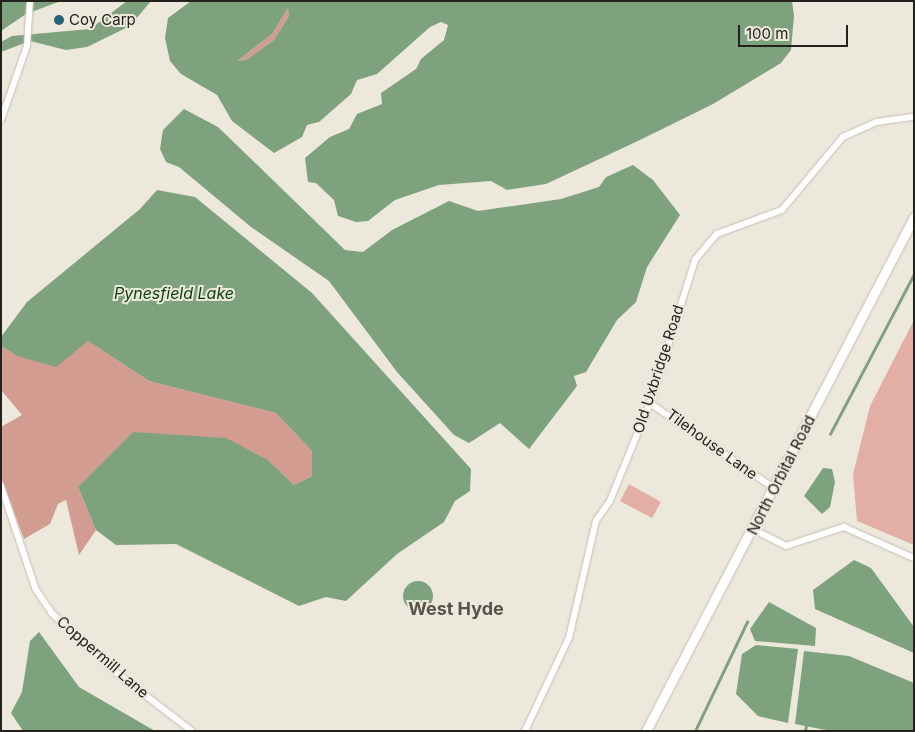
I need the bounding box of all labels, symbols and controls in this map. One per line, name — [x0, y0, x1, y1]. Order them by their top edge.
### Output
place label: Coy Carp — [69, 11, 136, 29]
marker: Coy Carp — [53, 14, 65, 26]
scale bar — [740, 15, 850, 47]
text: 100 m — [746, 24, 788, 43]
water label: Pynesfield Lake — [114, 283, 234, 303]
street label: Old Uxbridge Road — [629, 302, 687, 436]
street label: Tilehouse Lane — [663, 405, 761, 483]
street label: North Orbital Road — [743, 412, 819, 538]
district label: West Hyde — [408, 598, 504, 620]
street label: Coppermill Lane — [53, 612, 153, 702]

